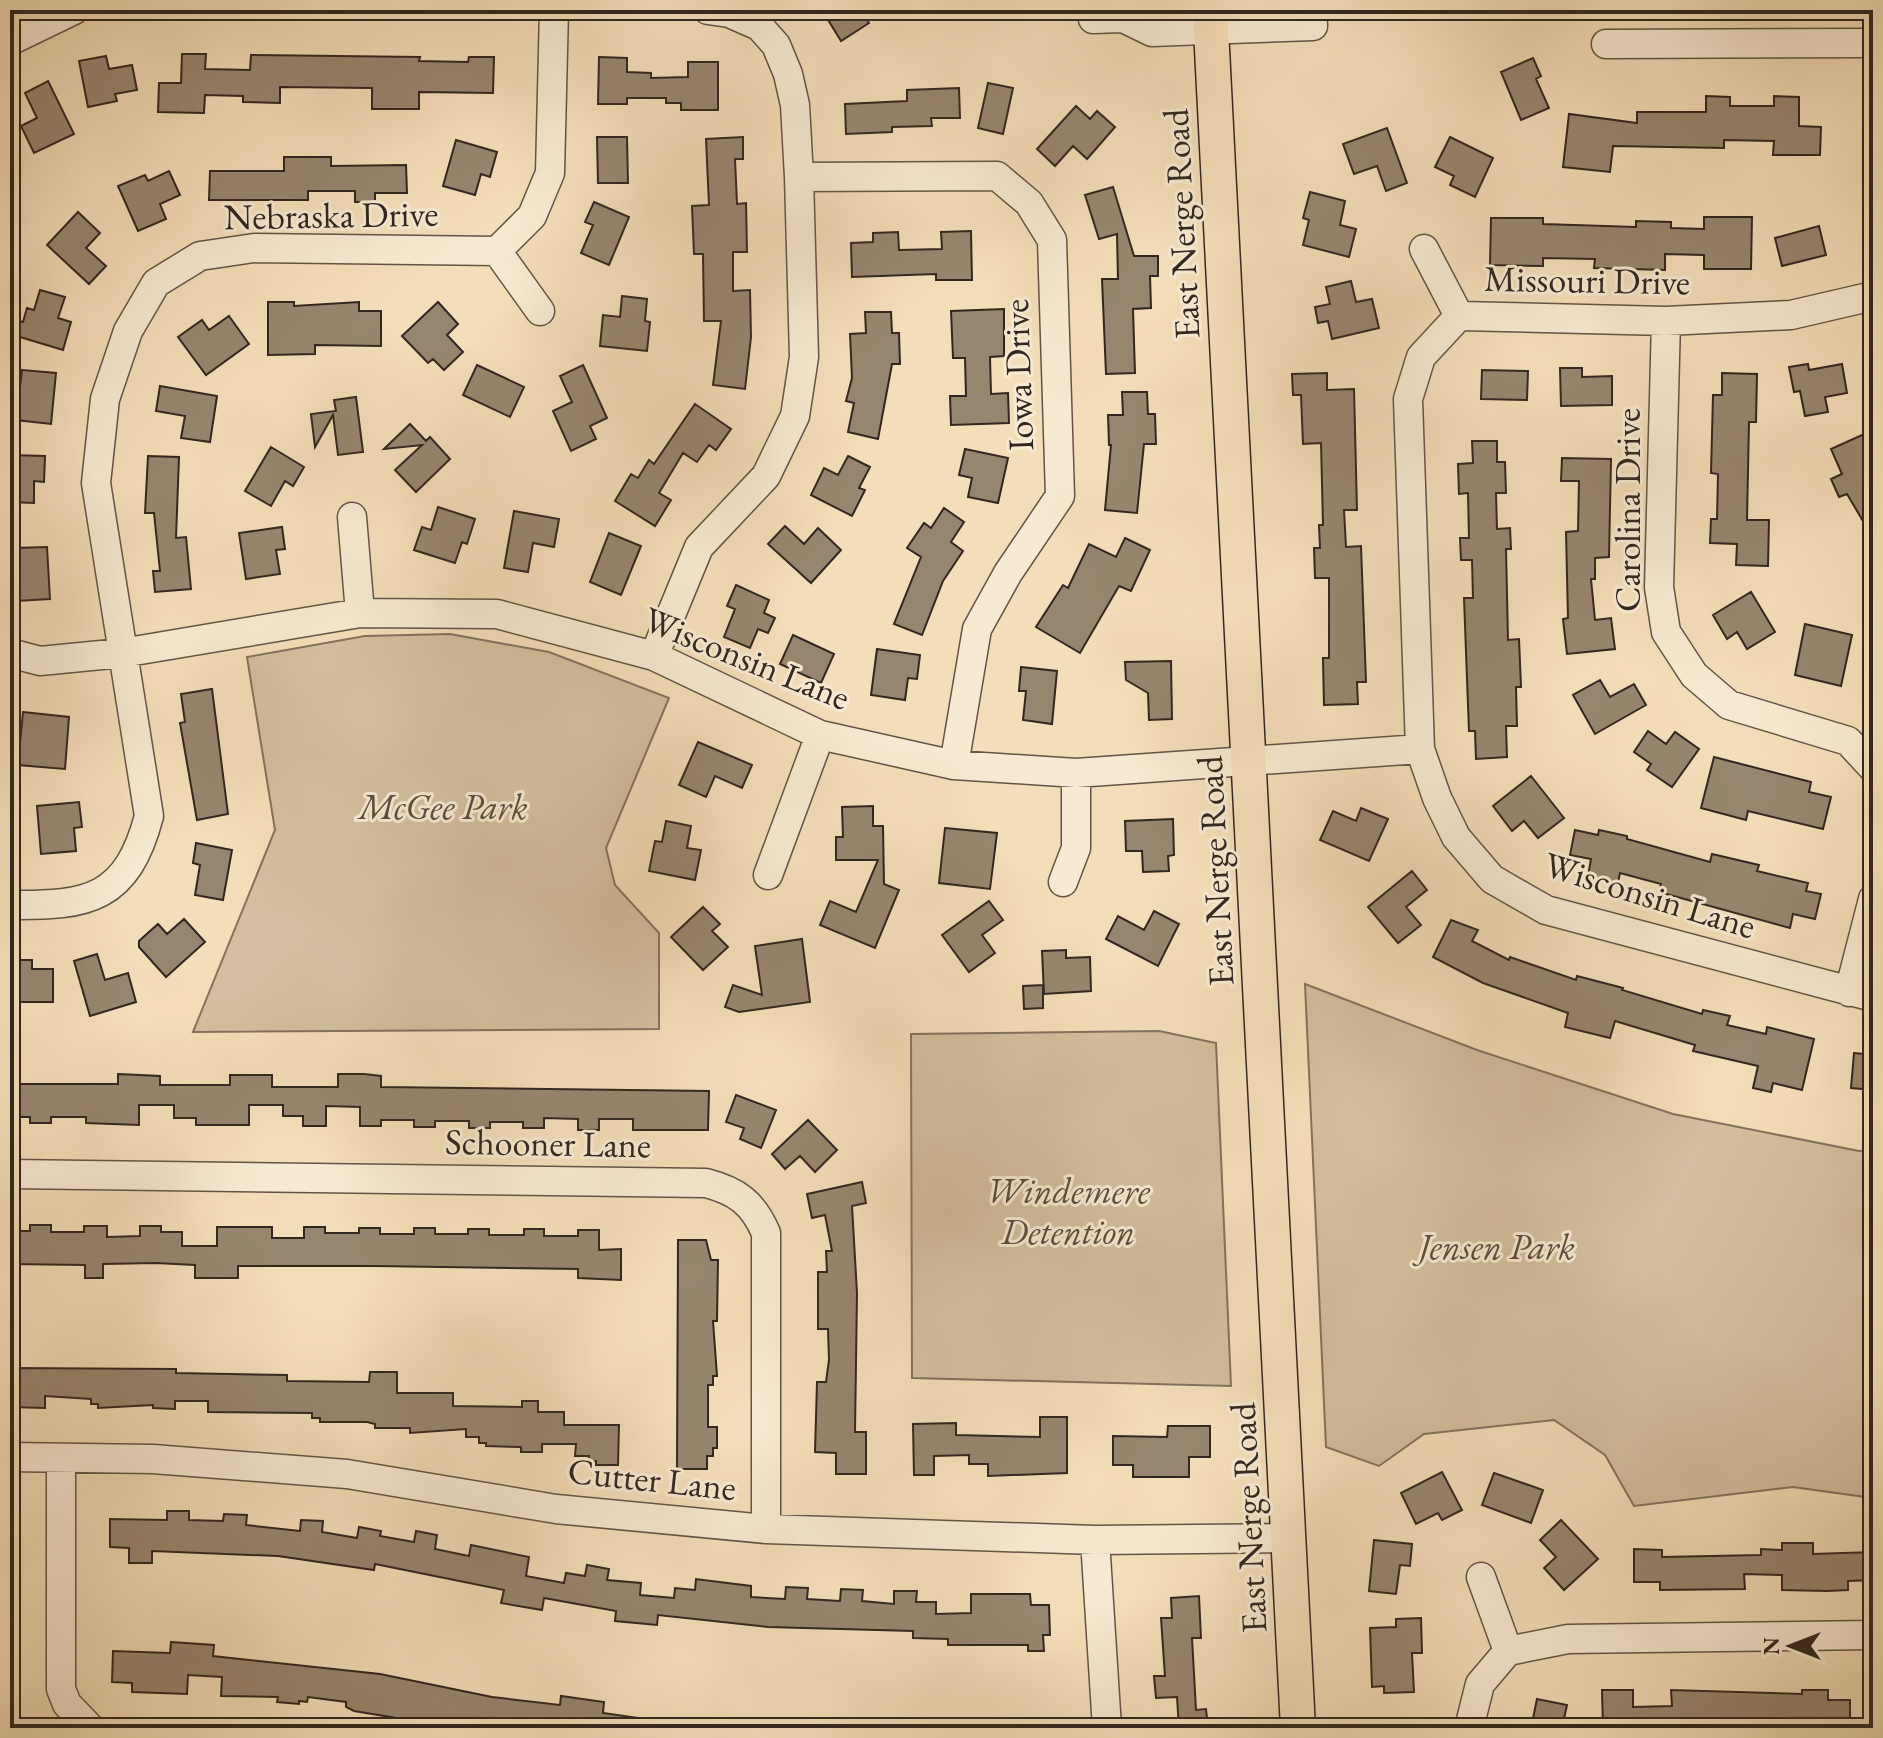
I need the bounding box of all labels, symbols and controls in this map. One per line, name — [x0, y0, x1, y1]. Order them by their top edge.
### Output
street label: East Nerge Road — [1151, 107, 1211, 340]
street label: Nebraska Drive — [223, 190, 439, 240]
street label: Missouri Drive — [1483, 255, 1691, 305]
street label: Iowa Drive — [992, 298, 1044, 452]
street label: Carolina Drive — [1604, 408, 1651, 612]
street label: Wisconsin Lane — [637, 595, 857, 721]
street label: East Nerge Road — [1185, 754, 1245, 987]
park label: McGee Park — [356, 783, 528, 830]
street label: Wisconsin Lane — [1539, 841, 1761, 949]
street label: Schooner Lane — [444, 1118, 652, 1168]
park label: Windemere Detention — [986, 1167, 1151, 1255]
park label: Jensen Park — [1412, 1223, 1575, 1270]
street label: East Nerge Road — [1218, 1401, 1278, 1634]
street label: Cutter Lane — [566, 1447, 738, 1511]
north arrow — [1751, 1606, 1831, 1686]
text: N — [1757, 1637, 1786, 1655]

